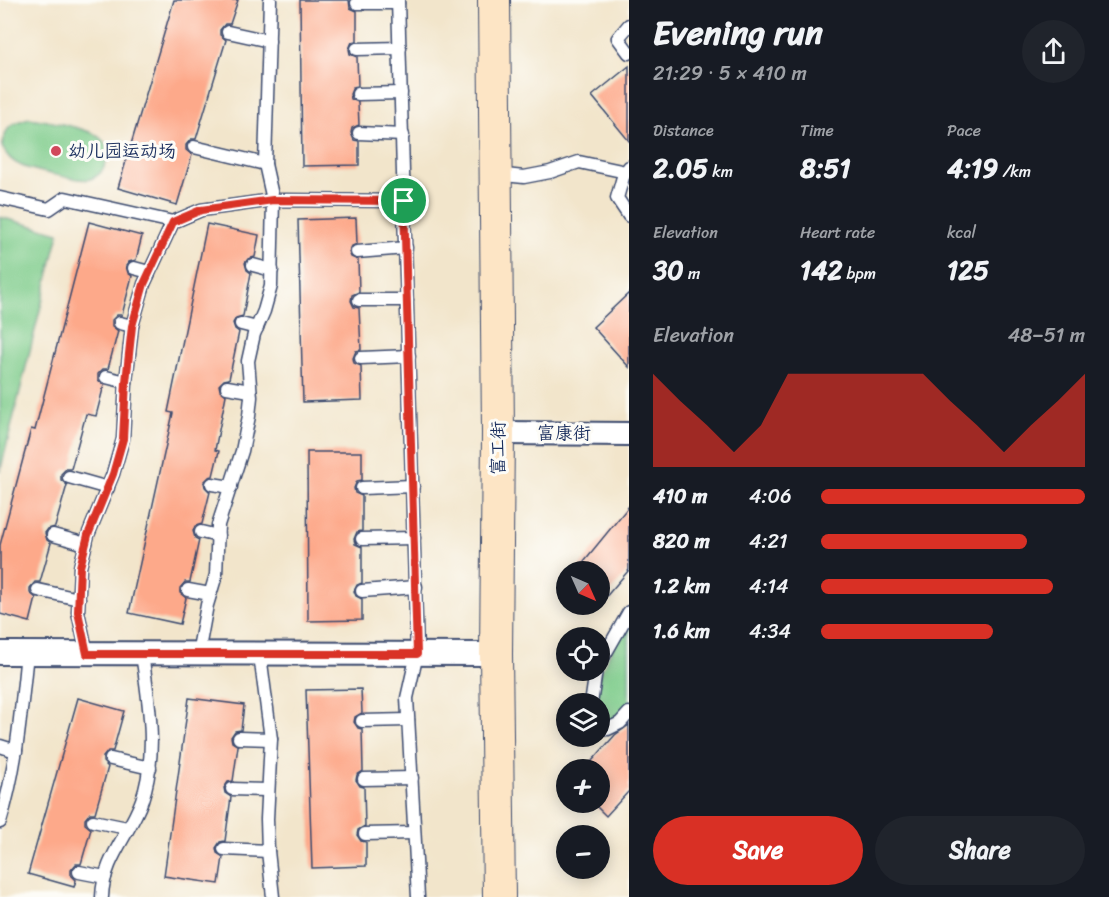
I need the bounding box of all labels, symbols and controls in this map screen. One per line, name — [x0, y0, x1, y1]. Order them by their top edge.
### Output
text: Evening run — [653, 4, 823, 62]
button: share — [1022, 20, 1085, 83]
text: 21:29 · 5 × 410 m — [653, 56, 807, 91]
text: Distance — [653, 116, 714, 145]
text: Time — [800, 116, 834, 145]
text: Pace — [947, 116, 981, 145]
place label: 幼儿园运动场 — [68, 135, 176, 167]
marker: 幼儿园运动场 — [49, 144, 63, 158]
text: 2.05 — [653, 145, 708, 191]
text: 8:51 — [800, 145, 851, 191]
text: 4:19 — [947, 145, 998, 191]
text: km — [708, 157, 733, 186]
text: /km — [998, 157, 1031, 186]
pin — [378, 175, 429, 226]
icon: arrive — [387, 184, 420, 217]
text: Elevation — [653, 218, 718, 247]
text: Heart rate — [800, 218, 875, 247]
text: kcal — [947, 218, 976, 247]
text: 30 — [653, 247, 684, 293]
text: 142 — [800, 247, 842, 293]
text: 125 — [947, 247, 989, 293]
text: m — [684, 259, 700, 288]
text: bpm — [842, 259, 876, 288]
text: Elevation — [653, 318, 734, 353]
text: 48–51 m — [1008, 318, 1085, 353]
street label: 富康街 — [537, 417, 591, 449]
street label: 富工街 — [482, 421, 514, 475]
text: 410 m — [653, 479, 707, 514]
text: 4:06 — [749, 479, 792, 514]
text: 820 m — [653, 524, 710, 559]
text: 4:21 — [749, 524, 788, 559]
north arrow — [556, 561, 610, 615]
map controls — [556, 561, 610, 879]
text: 1.2 km — [653, 569, 710, 604]
text: 4:14 — [749, 569, 789, 604]
text: 1.6 km — [653, 614, 710, 649]
text: 4:34 — [749, 614, 791, 649]
button: locate — [556, 627, 610, 681]
button: layers — [556, 693, 610, 747]
button: + — [556, 759, 610, 813]
button: Save — [653, 816, 863, 885]
button: Share — [875, 816, 1085, 885]
button: − — [556, 825, 610, 879]

